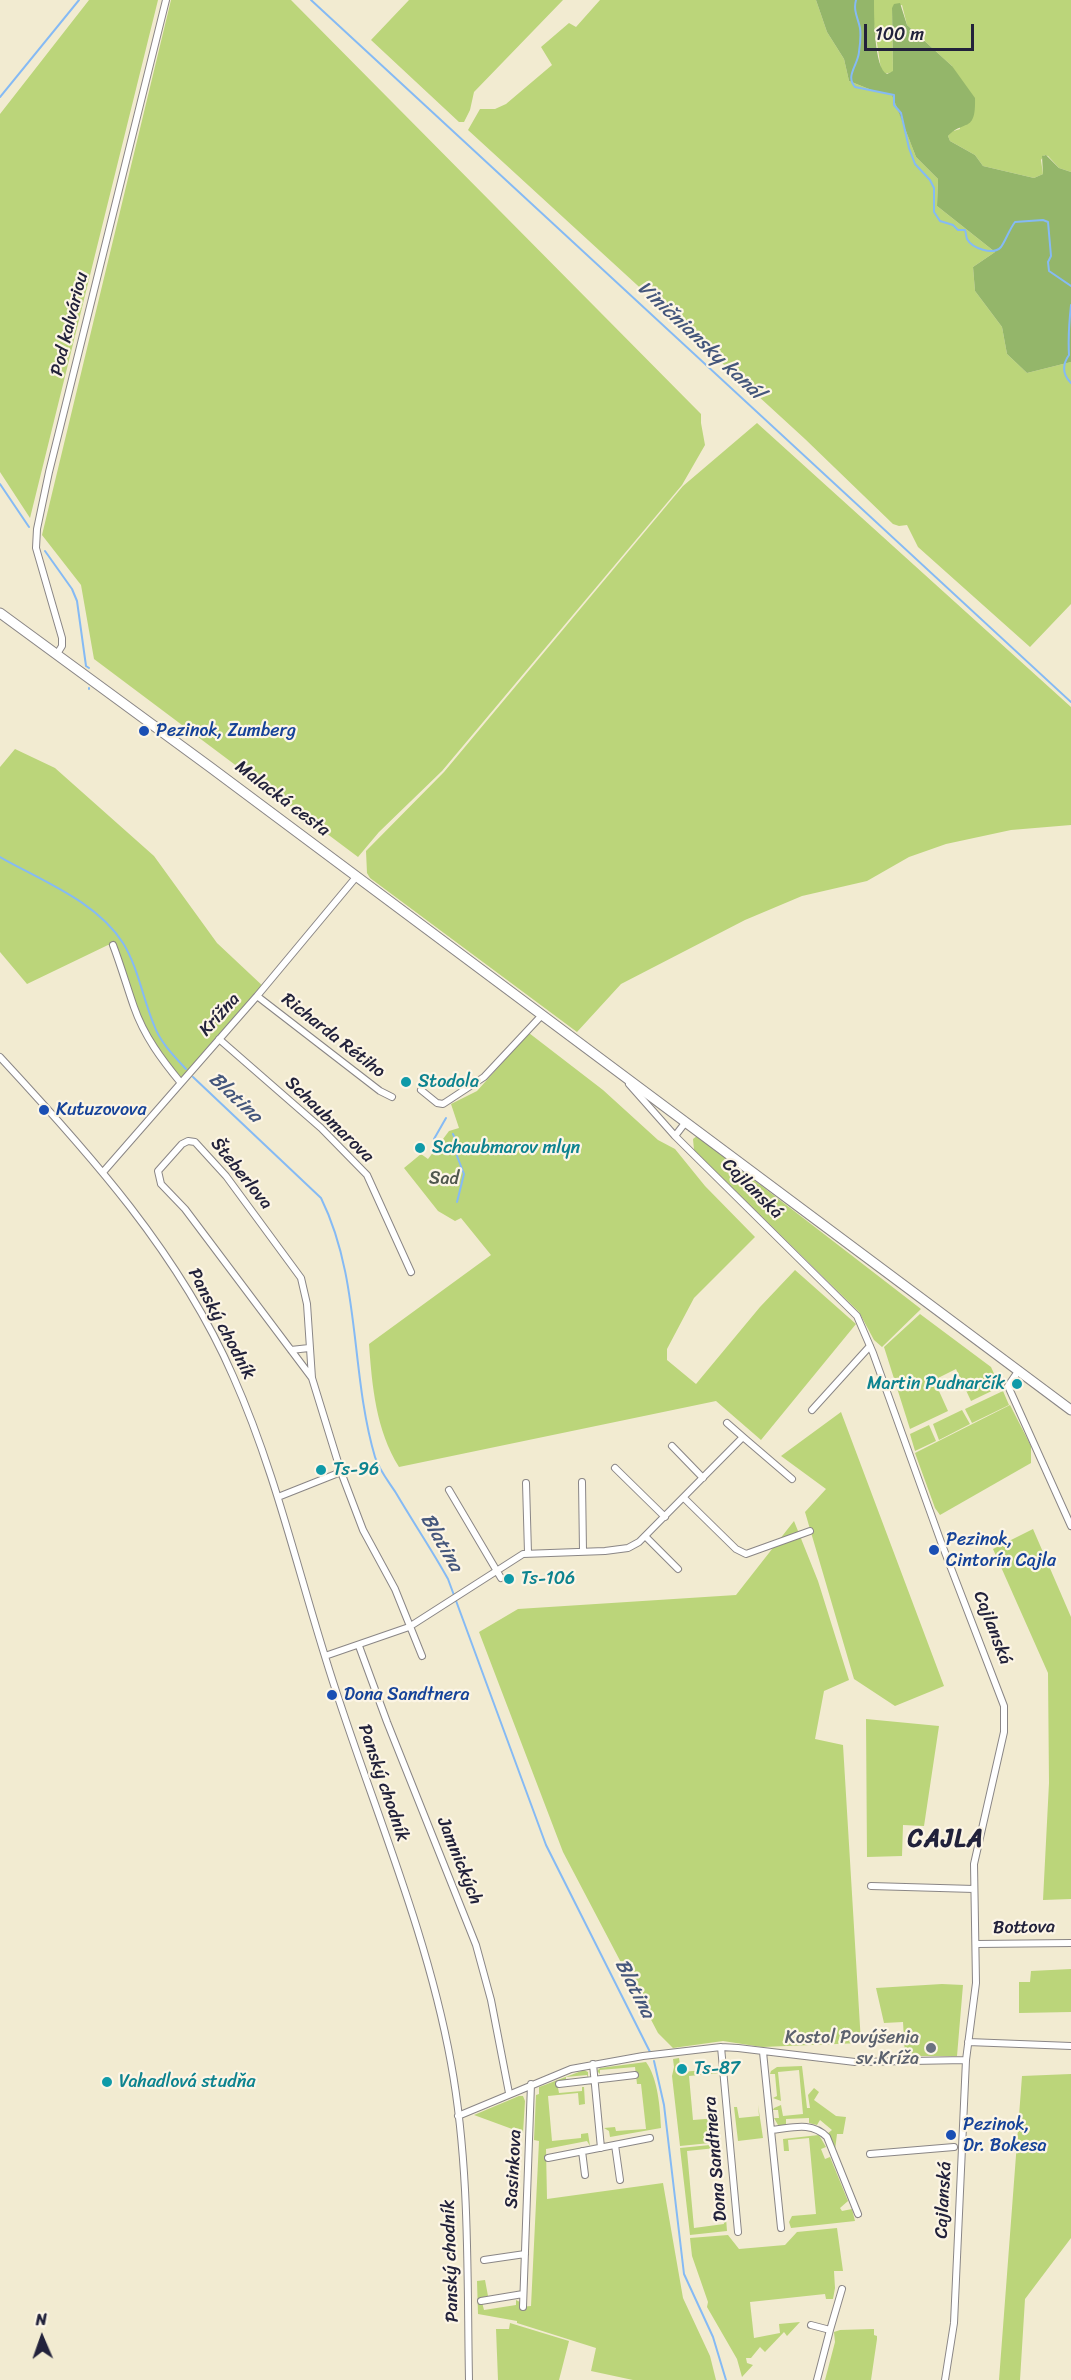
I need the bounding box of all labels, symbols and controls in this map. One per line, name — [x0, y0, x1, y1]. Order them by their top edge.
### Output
scale bar — [867, 12, 976, 50]
text: 100 m — [875, 18, 924, 50]
street label: Pod kalváriou — [47, 270, 93, 378]
water label: Viničniansky kanál — [632, 277, 768, 405]
place label: Pezinok, Zumberg — [156, 720, 296, 742]
marker: Pezinok, Zumberg — [137, 724, 151, 738]
street label: Malacká cesta — [230, 756, 334, 842]
street label: Krížna — [195, 989, 245, 1041]
street label: Richarda Rétiho — [277, 989, 389, 1083]
water label: Blatina — [204, 1068, 266, 1128]
place label: Stodola — [418, 1071, 479, 1093]
street label: Schaubmarova — [280, 1072, 378, 1168]
marker: Stodola — [399, 1075, 413, 1089]
place label: Kutuzovova — [56, 1099, 146, 1121]
marker: Kutuzovova — [37, 1103, 51, 1117]
street label: Šteberlova — [206, 1134, 276, 1214]
place label: Schaubmarov mlyn — [432, 1137, 580, 1159]
marker: Schaubmarov mlyn — [413, 1141, 427, 1155]
street label: Cajlanská — [717, 1154, 787, 1224]
park label: Sad — [429, 1168, 459, 1190]
street label: Panský chodník — [183, 1265, 259, 1383]
place label: Martin Pudnarčík — [867, 1373, 1005, 1395]
marker: Martin Pudnarčík — [1010, 1377, 1024, 1391]
place label: Ts-96 — [333, 1459, 379, 1481]
marker: Ts-96 — [314, 1463, 328, 1477]
water label: Blatina — [415, 1509, 467, 1577]
place label: Pezinok, Cintorín Cajla — [946, 1529, 1056, 1572]
marker: Pezinok, Cintorín Cajla — [927, 1543, 941, 1557]
place label: Ts-106 — [521, 1568, 575, 1590]
marker: Ts-106 — [502, 1572, 516, 1586]
street label: Cajlanská — [968, 1588, 1016, 1668]
place label: Dona Sandtnera — [344, 1684, 469, 1706]
marker: Dona Sandtnera — [325, 1688, 339, 1702]
street label: Panský chodník — [353, 1721, 413, 1845]
street label: Jamnických — [432, 1814, 486, 1908]
district label: CAJLA — [908, 1826, 984, 1854]
street label: Bottova — [993, 1917, 1055, 1939]
water label: Blatina — [609, 1955, 659, 2023]
place label: Kostol Povýšenia sv.Kríža — [785, 2027, 919, 2070]
marker: Kostol Povýšenia sv.Kríža — [924, 2041, 938, 2055]
place label: Ts-87 — [694, 2058, 740, 2080]
marker: Ts-87 — [675, 2062, 689, 2076]
place label: Vahadlová studňa — [119, 2071, 256, 2093]
marker: Vahadlová studňa — [100, 2075, 114, 2089]
street label: Dona Sandtnera — [700, 2096, 732, 2222]
place label: Pezinok, Dr. Bokesa — [963, 2114, 1046, 2156]
marker: Pezinok, Dr. Bokesa — [944, 2128, 958, 2142]
street label: Sasinkova — [501, 2129, 527, 2209]
street label: Cajlanská — [931, 2161, 957, 2239]
street label: Panský chodník — [438, 2199, 464, 2323]
text: N — [35, 2305, 47, 2334]
north arrow — [12, 2308, 72, 2368]

